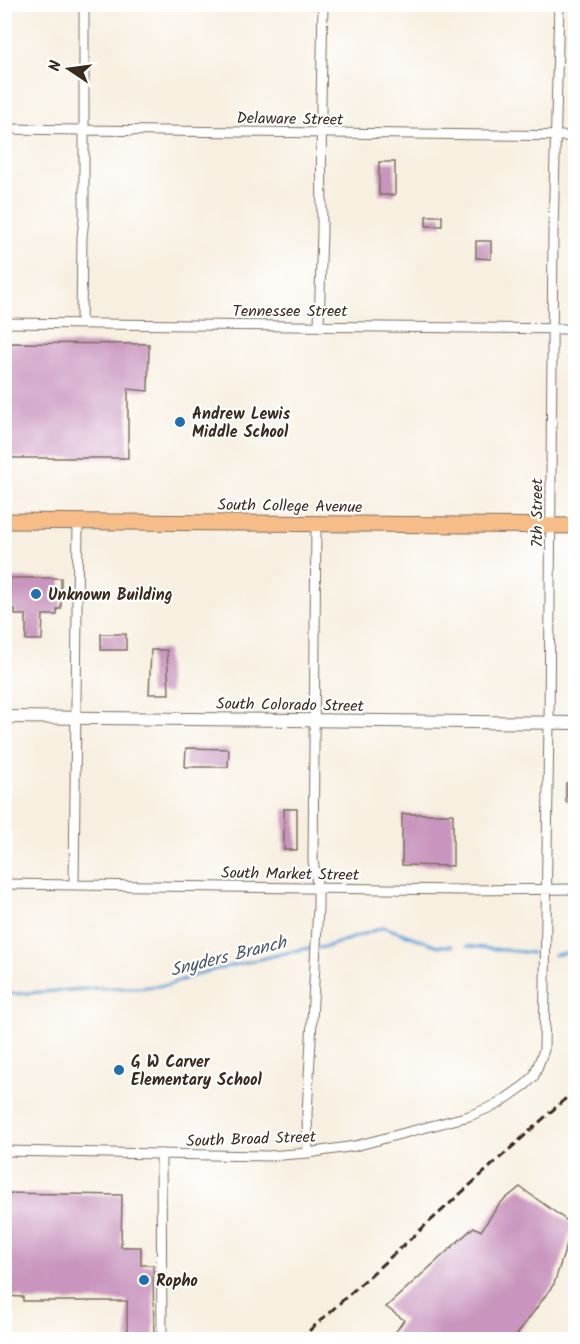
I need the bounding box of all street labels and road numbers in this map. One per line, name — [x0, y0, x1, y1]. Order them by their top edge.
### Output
street label: Delaware Street — [236, 106, 344, 133]
street label: Tennessee Street — [232, 299, 348, 324]
street label: 7th Street — [525, 478, 550, 548]
street label: South College Avenue — [217, 493, 363, 520]
street label: South Colorado Street — [216, 692, 365, 719]
street label: South Market Street — [221, 861, 360, 888]
street label: South Broad Street — [186, 1125, 317, 1154]

